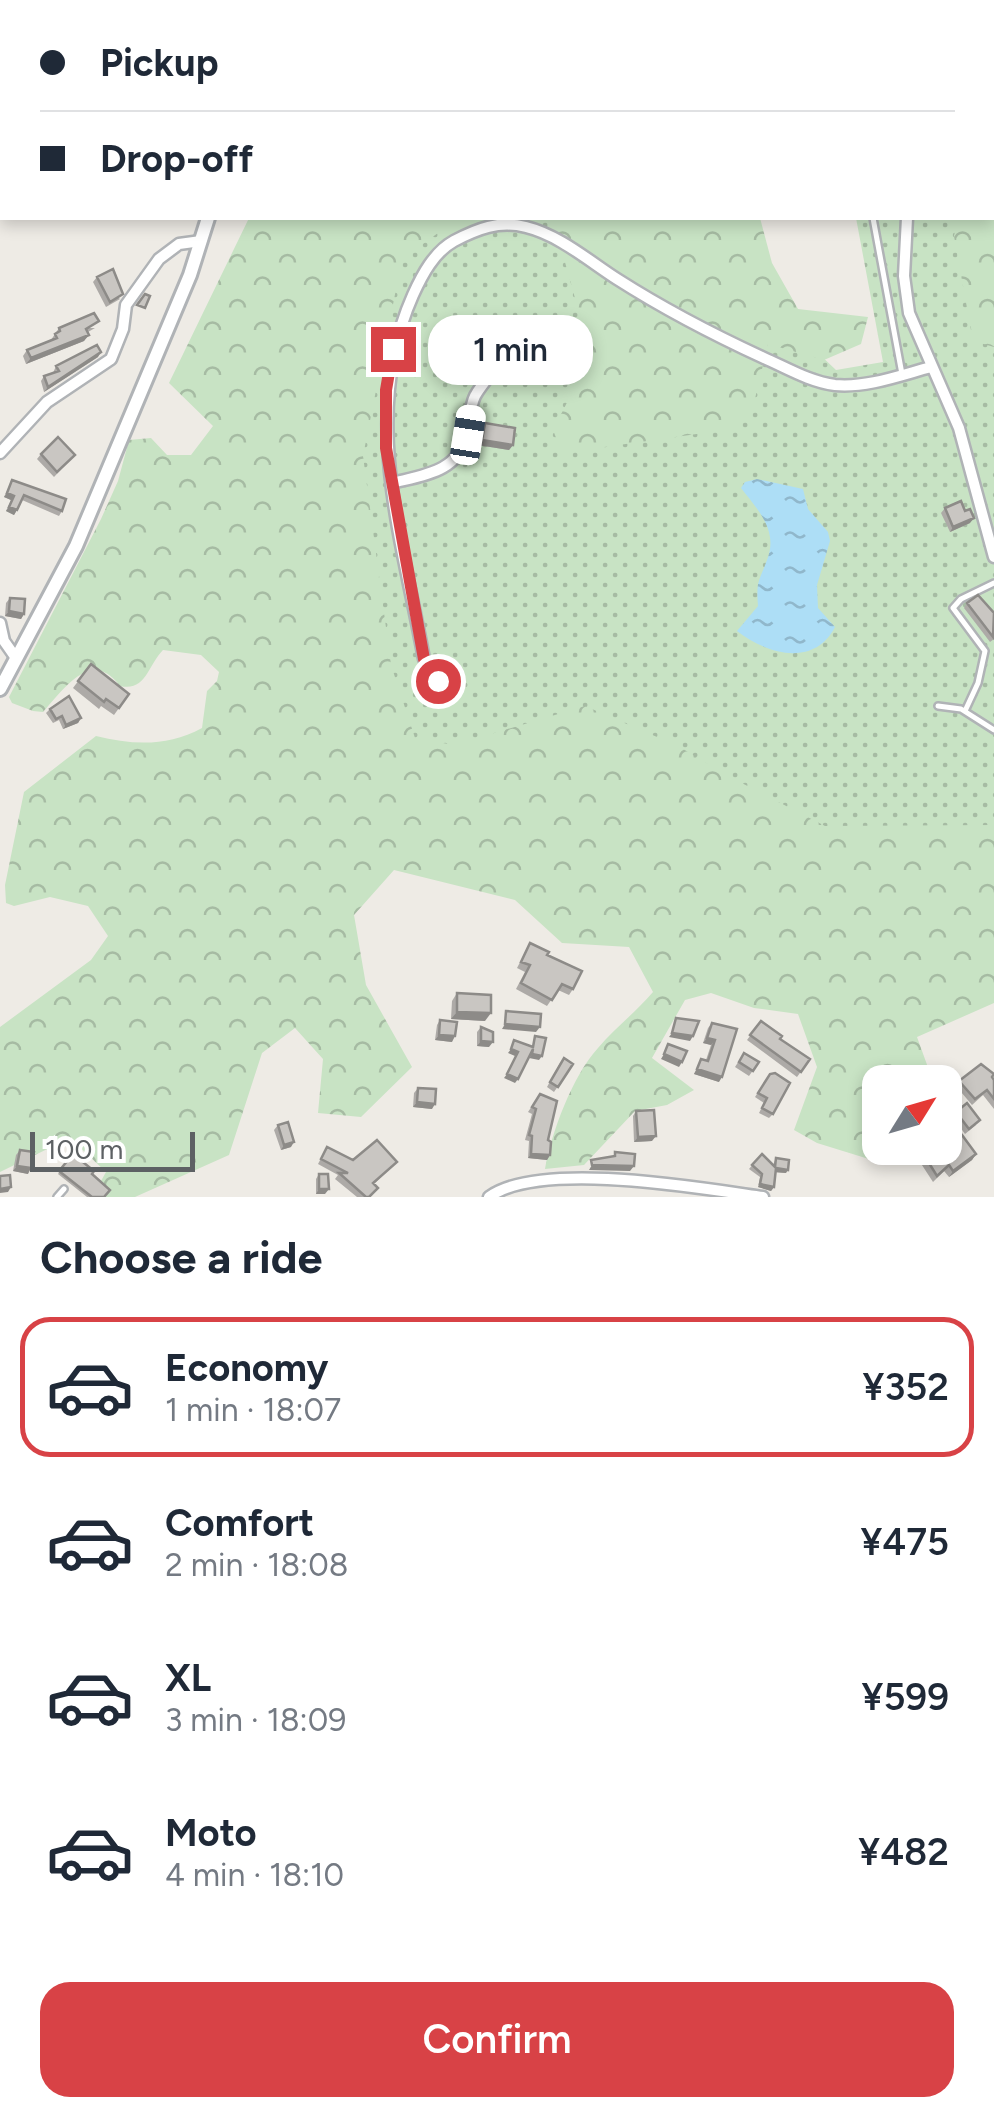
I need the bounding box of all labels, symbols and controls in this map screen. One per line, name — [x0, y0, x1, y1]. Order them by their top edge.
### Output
text: Pickup — [100, 40, 218, 86]
text: Drop-off — [100, 136, 253, 182]
callout: 1 min — [428, 314, 593, 384]
route end — [371, 327, 416, 372]
text: 1 min — [473, 331, 548, 369]
car — [448, 403, 488, 467]
route start — [416, 659, 461, 704]
north arrow — [862, 1065, 962, 1165]
map controls — [862, 1065, 962, 1165]
scale bar — [30, 1127, 195, 1172]
text: 100 m — [45, 1132, 123, 1166]
text: Choose a ride — [40, 1230, 322, 1284]
icon: car — [45, 1342, 135, 1432]
text: Economy — [165, 1345, 328, 1391]
text: ¥352 — [863, 1364, 949, 1410]
text: 1 min · 18:07 — [165, 1391, 341, 1429]
icon: car — [45, 1497, 135, 1587]
text: Comfort — [165, 1500, 314, 1546]
text: ¥475 — [860, 1519, 949, 1565]
text: 2 min · 18:08 — [165, 1546, 348, 1584]
icon: car — [45, 1652, 135, 1742]
text: XL — [165, 1655, 211, 1701]
text: ¥599 — [862, 1674, 949, 1720]
text: 3 min · 18:09 — [165, 1701, 346, 1739]
icon: car — [45, 1807, 135, 1897]
text: Moto — [165, 1810, 257, 1856]
text: ¥482 — [858, 1829, 949, 1875]
text: 4 min · 18:10 — [165, 1856, 344, 1894]
button: Confirm — [40, 1982, 954, 2097]

